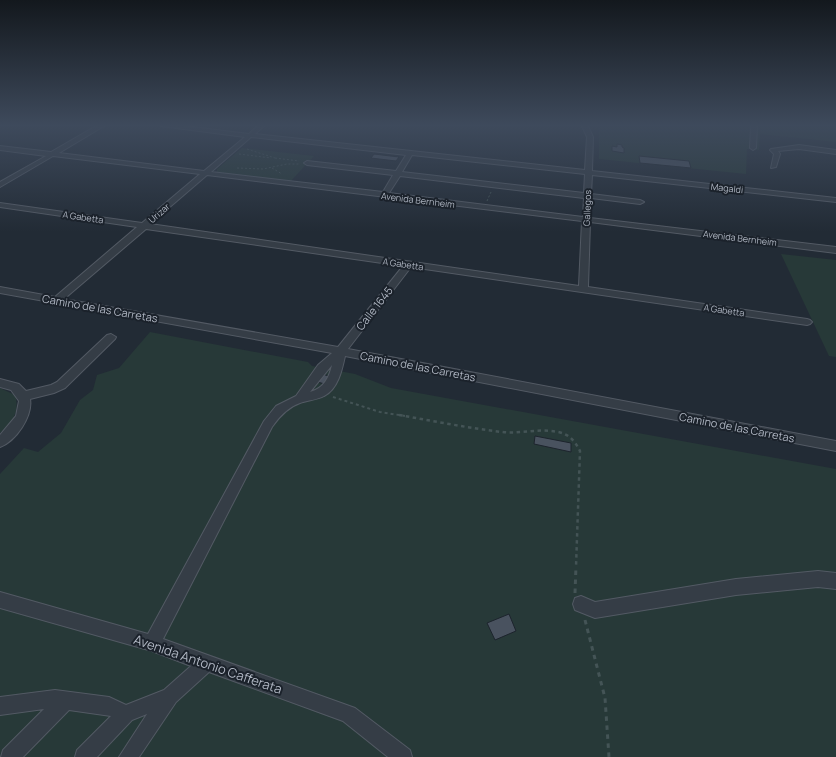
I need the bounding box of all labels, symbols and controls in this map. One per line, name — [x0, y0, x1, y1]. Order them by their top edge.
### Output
street label: Magaldi — [710, 180, 744, 196]
street label: Avenida Bernheim — [380, 189, 456, 211]
street label: Gallegos — [580, 189, 594, 226]
street label: Urizar — [146, 200, 173, 226]
street label: A Gabetta — [62, 208, 104, 226]
street label: Avenida Bernheim — [702, 227, 778, 249]
street label: A Gabetta — [382, 255, 424, 273]
street label: Calle 1645 — [352, 283, 396, 333]
street label: Camino de las Carretas — [41, 290, 159, 326]
street label: A Gabetta — [703, 301, 745, 319]
street label: Camino de las Carretas — [359, 347, 477, 385]
street label: Camino de las Carretas — [678, 408, 796, 446]
street label: Avenida Antonio Cafferata — [131, 630, 285, 698]

